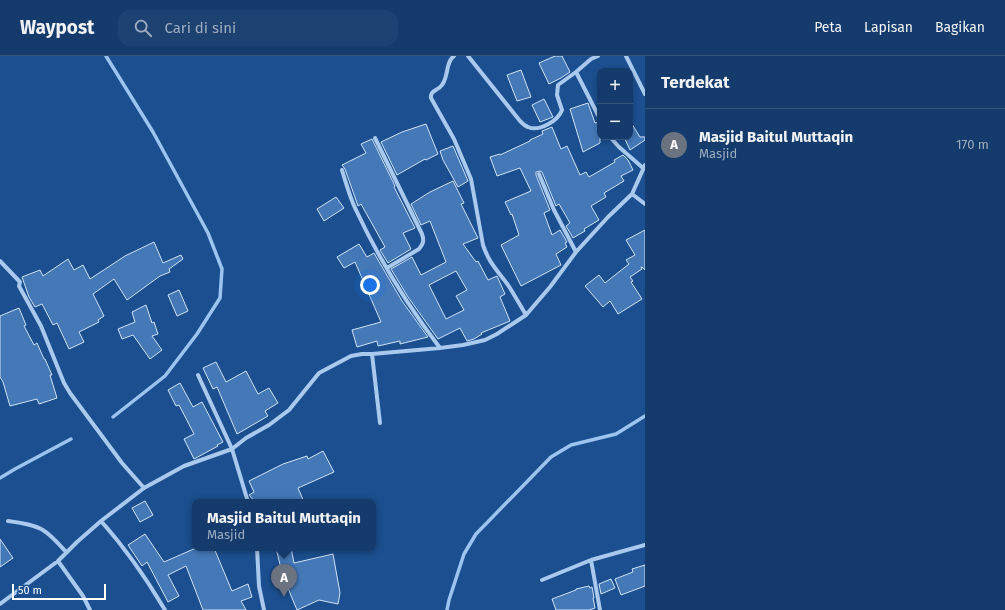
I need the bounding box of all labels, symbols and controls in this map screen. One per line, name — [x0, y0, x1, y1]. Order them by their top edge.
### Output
search box — [118, 10, 398, 46]
text: Waypost — [20, 16, 94, 39]
icon: search — [132, 17, 154, 39]
text: Cari di sini — [164, 19, 236, 37]
text: Peta — [814, 19, 842, 36]
text: Lapisan — [864, 19, 913, 36]
text: Bagikan — [935, 19, 985, 36]
map controls — [597, 68, 633, 140]
button: + — [597, 68, 633, 104]
text: Terdekat — [661, 72, 730, 93]
button: − — [597, 104, 633, 140]
text: Masjid Baitul Muttaqin — [699, 128, 853, 146]
text: A — [670, 137, 678, 152]
text: 170 m — [956, 137, 989, 152]
text: Masjid — [699, 146, 737, 161]
your location — [360, 275, 380, 295]
popup — [192, 499, 376, 551]
text: Masjid Baitul Muttaqin — [207, 509, 361, 527]
text: Masjid — [207, 527, 245, 542]
pin: A — [271, 564, 297, 597]
scale bar — [12, 582, 106, 601]
text: 50 m — [18, 584, 42, 597]

